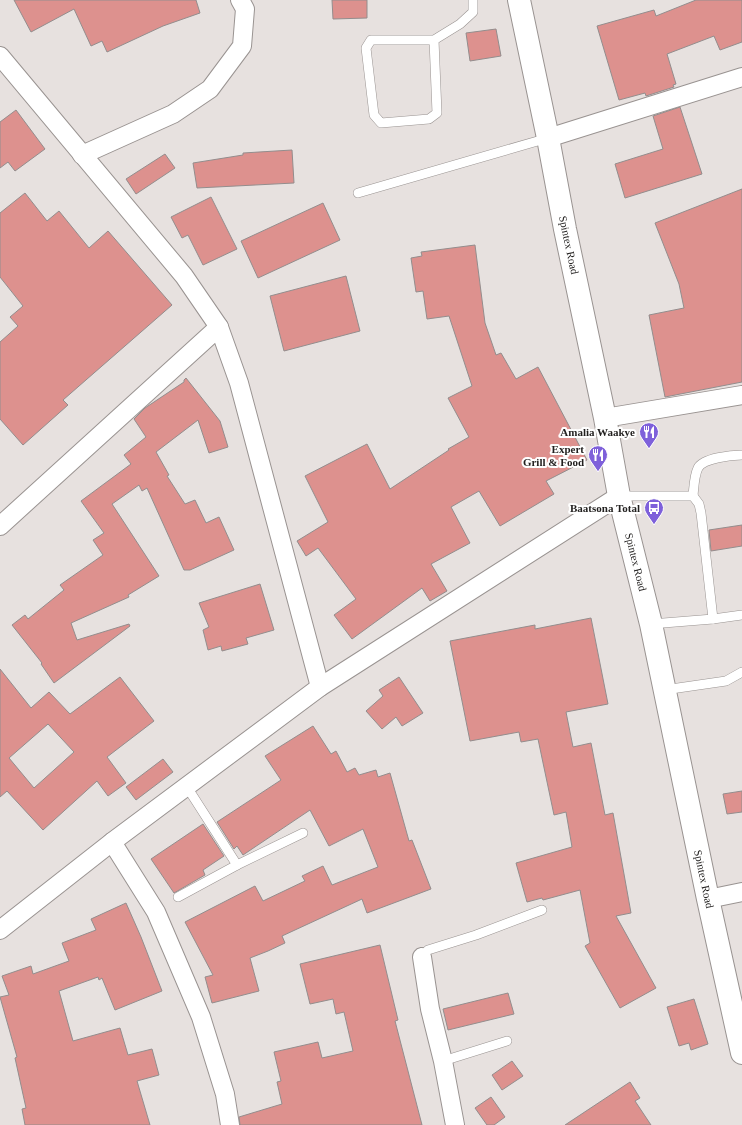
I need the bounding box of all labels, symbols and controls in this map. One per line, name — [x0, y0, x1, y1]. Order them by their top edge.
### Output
street label: Spintex Road — [557, 215, 581, 276]
restaurant icon: Amalia Waakye — [638, 421, 660, 449]
place label: Amalia Waakye — [560, 426, 635, 438]
place label: Expert Grill & Food — [523, 443, 584, 468]
restaurant icon: Expert Grill & Food — [587, 444, 609, 472]
bus stop icon: Baatsona Total — [643, 497, 665, 525]
place label: Baatsona Total — [570, 502, 640, 514]
street label: Spintex Road — [623, 532, 649, 593]
street label: Spintex Road — [692, 849, 716, 910]

